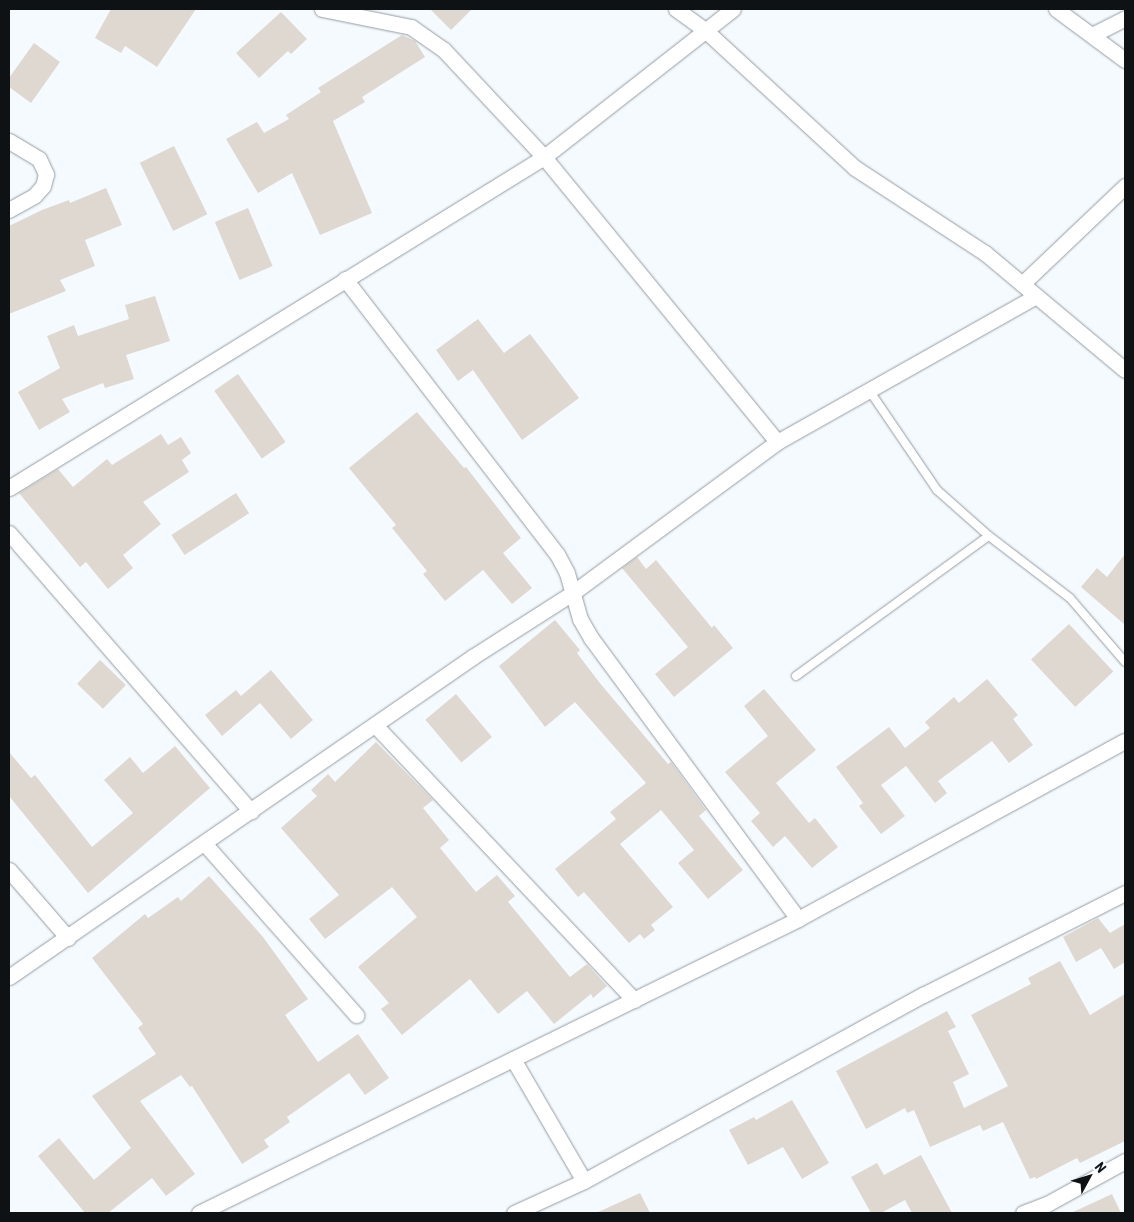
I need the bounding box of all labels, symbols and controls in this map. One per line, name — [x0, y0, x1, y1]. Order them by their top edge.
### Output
north arrow — [1064, 1152, 1114, 1202]
text: N — [1092, 1159, 1110, 1176]

